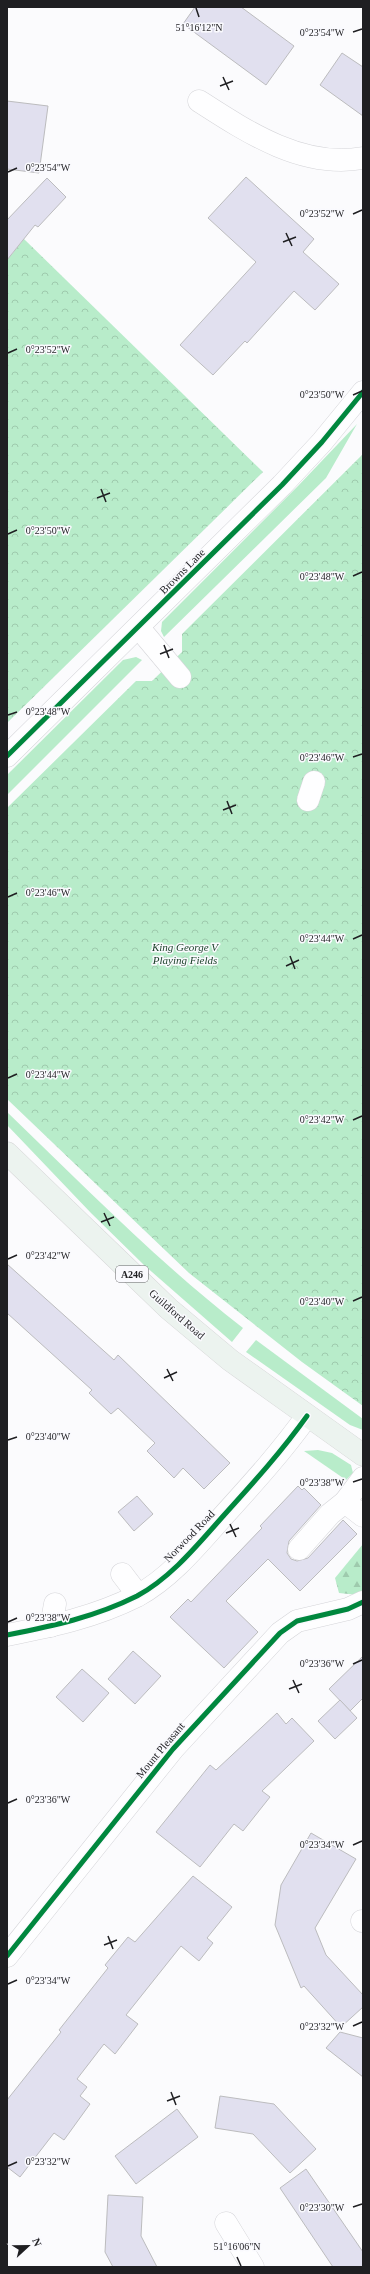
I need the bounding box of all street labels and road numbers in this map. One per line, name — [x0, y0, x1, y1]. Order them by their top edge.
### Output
street label: Browns Lane — [157, 546, 207, 596]
road number: A246 — [116, 1266, 148, 1282]
street label: Guildford Road — [147, 1287, 207, 1342]
street label: Norwood Road — [161, 1507, 217, 1564]
street label: Mount Pleasant — [133, 1720, 187, 1780]

